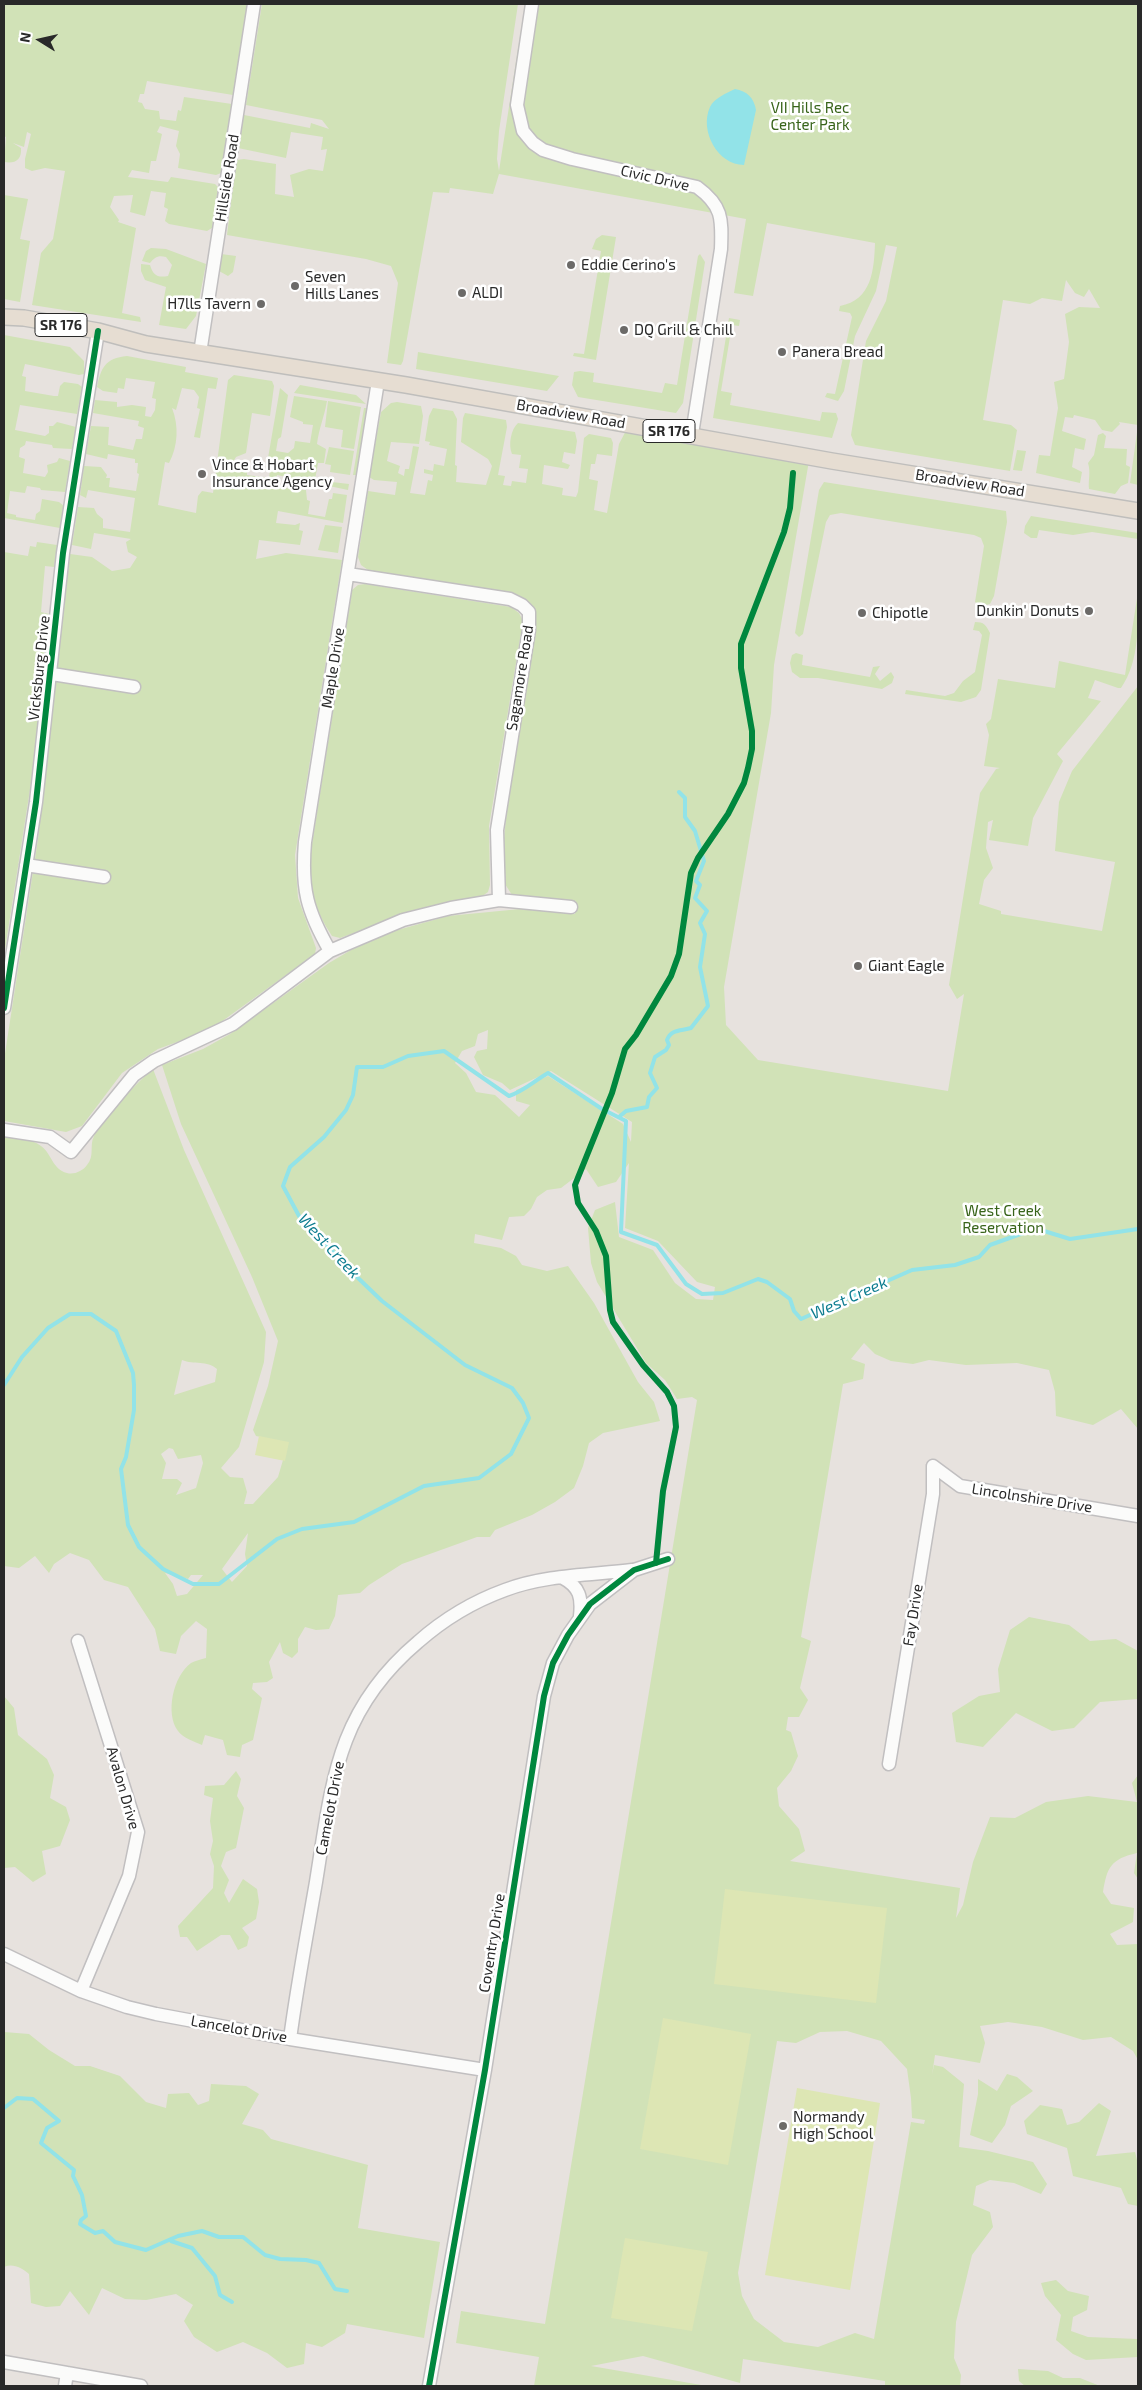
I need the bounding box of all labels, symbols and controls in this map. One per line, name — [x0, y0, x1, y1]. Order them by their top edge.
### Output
north arrow — [15, 15, 65, 65]
text: N — [15, 31, 34, 44]
park label: VII Hills Rec Center Park — [770, 99, 850, 134]
street label: Hillside Road — [211, 133, 243, 223]
street label: Civic Drive — [619, 161, 691, 195]
place label: Eddie Cerino's — [581, 256, 676, 274]
marker: Eddie Cerino's — [565, 259, 577, 271]
place label: Seven Hills Lanes — [305, 268, 379, 303]
marker: Seven Hills Lanes — [289, 280, 301, 292]
place label: ALDI — [472, 284, 503, 302]
marker: ALDI — [456, 287, 468, 299]
place label: H7lls Tavern — [167, 295, 251, 313]
marker: H7lls Tavern — [255, 298, 267, 310]
road number: SR 176 — [35, 314, 87, 336]
place label: DQ Grill & Chill — [634, 321, 734, 339]
marker: DQ Grill & Chill — [618, 324, 630, 336]
place label: Panera Bread — [792, 343, 883, 361]
marker: Panera Bread — [776, 346, 788, 358]
street label: Broadview Road — [515, 396, 627, 432]
road number: SR 176 — [643, 420, 695, 442]
place label: Vince & Hobart Insurance Agency — [212, 456, 332, 491]
street label: Broadview Road — [914, 465, 1026, 501]
marker: Vince & Hobart Insurance Agency — [196, 468, 208, 480]
place label: Dunkin' Donuts — [976, 602, 1079, 620]
place label: Chipotle — [872, 604, 928, 622]
marker: Dunkin' Donuts — [1083, 605, 1095, 617]
marker: Chipotle — [856, 607, 868, 619]
street label: Vicksburg Drive — [25, 614, 53, 722]
street label: Sagamore Road — [503, 624, 537, 732]
street label: Maple Drive — [318, 626, 348, 710]
place label: Giant Eagle — [868, 957, 945, 975]
marker: Giant Eagle — [852, 960, 864, 972]
park label: West Creek Reservation — [962, 1202, 1044, 1237]
water label: West Creek — [294, 1209, 364, 1283]
water label: West Creek — [808, 1273, 890, 1323]
street label: Lincolnshire Drive — [970, 1480, 1094, 1516]
street label: Fay Drive — [899, 1583, 927, 1647]
street label: Avalon Drive — [103, 1744, 143, 1832]
street label: Camelot Drive — [312, 1759, 348, 1857]
street label: Coventry Drive — [475, 1892, 509, 1994]
street label: Lancelot Drive — [189, 2012, 289, 2046]
place label: Normandy High School — [793, 2108, 873, 2143]
marker: Normandy High School — [777, 2120, 789, 2132]

